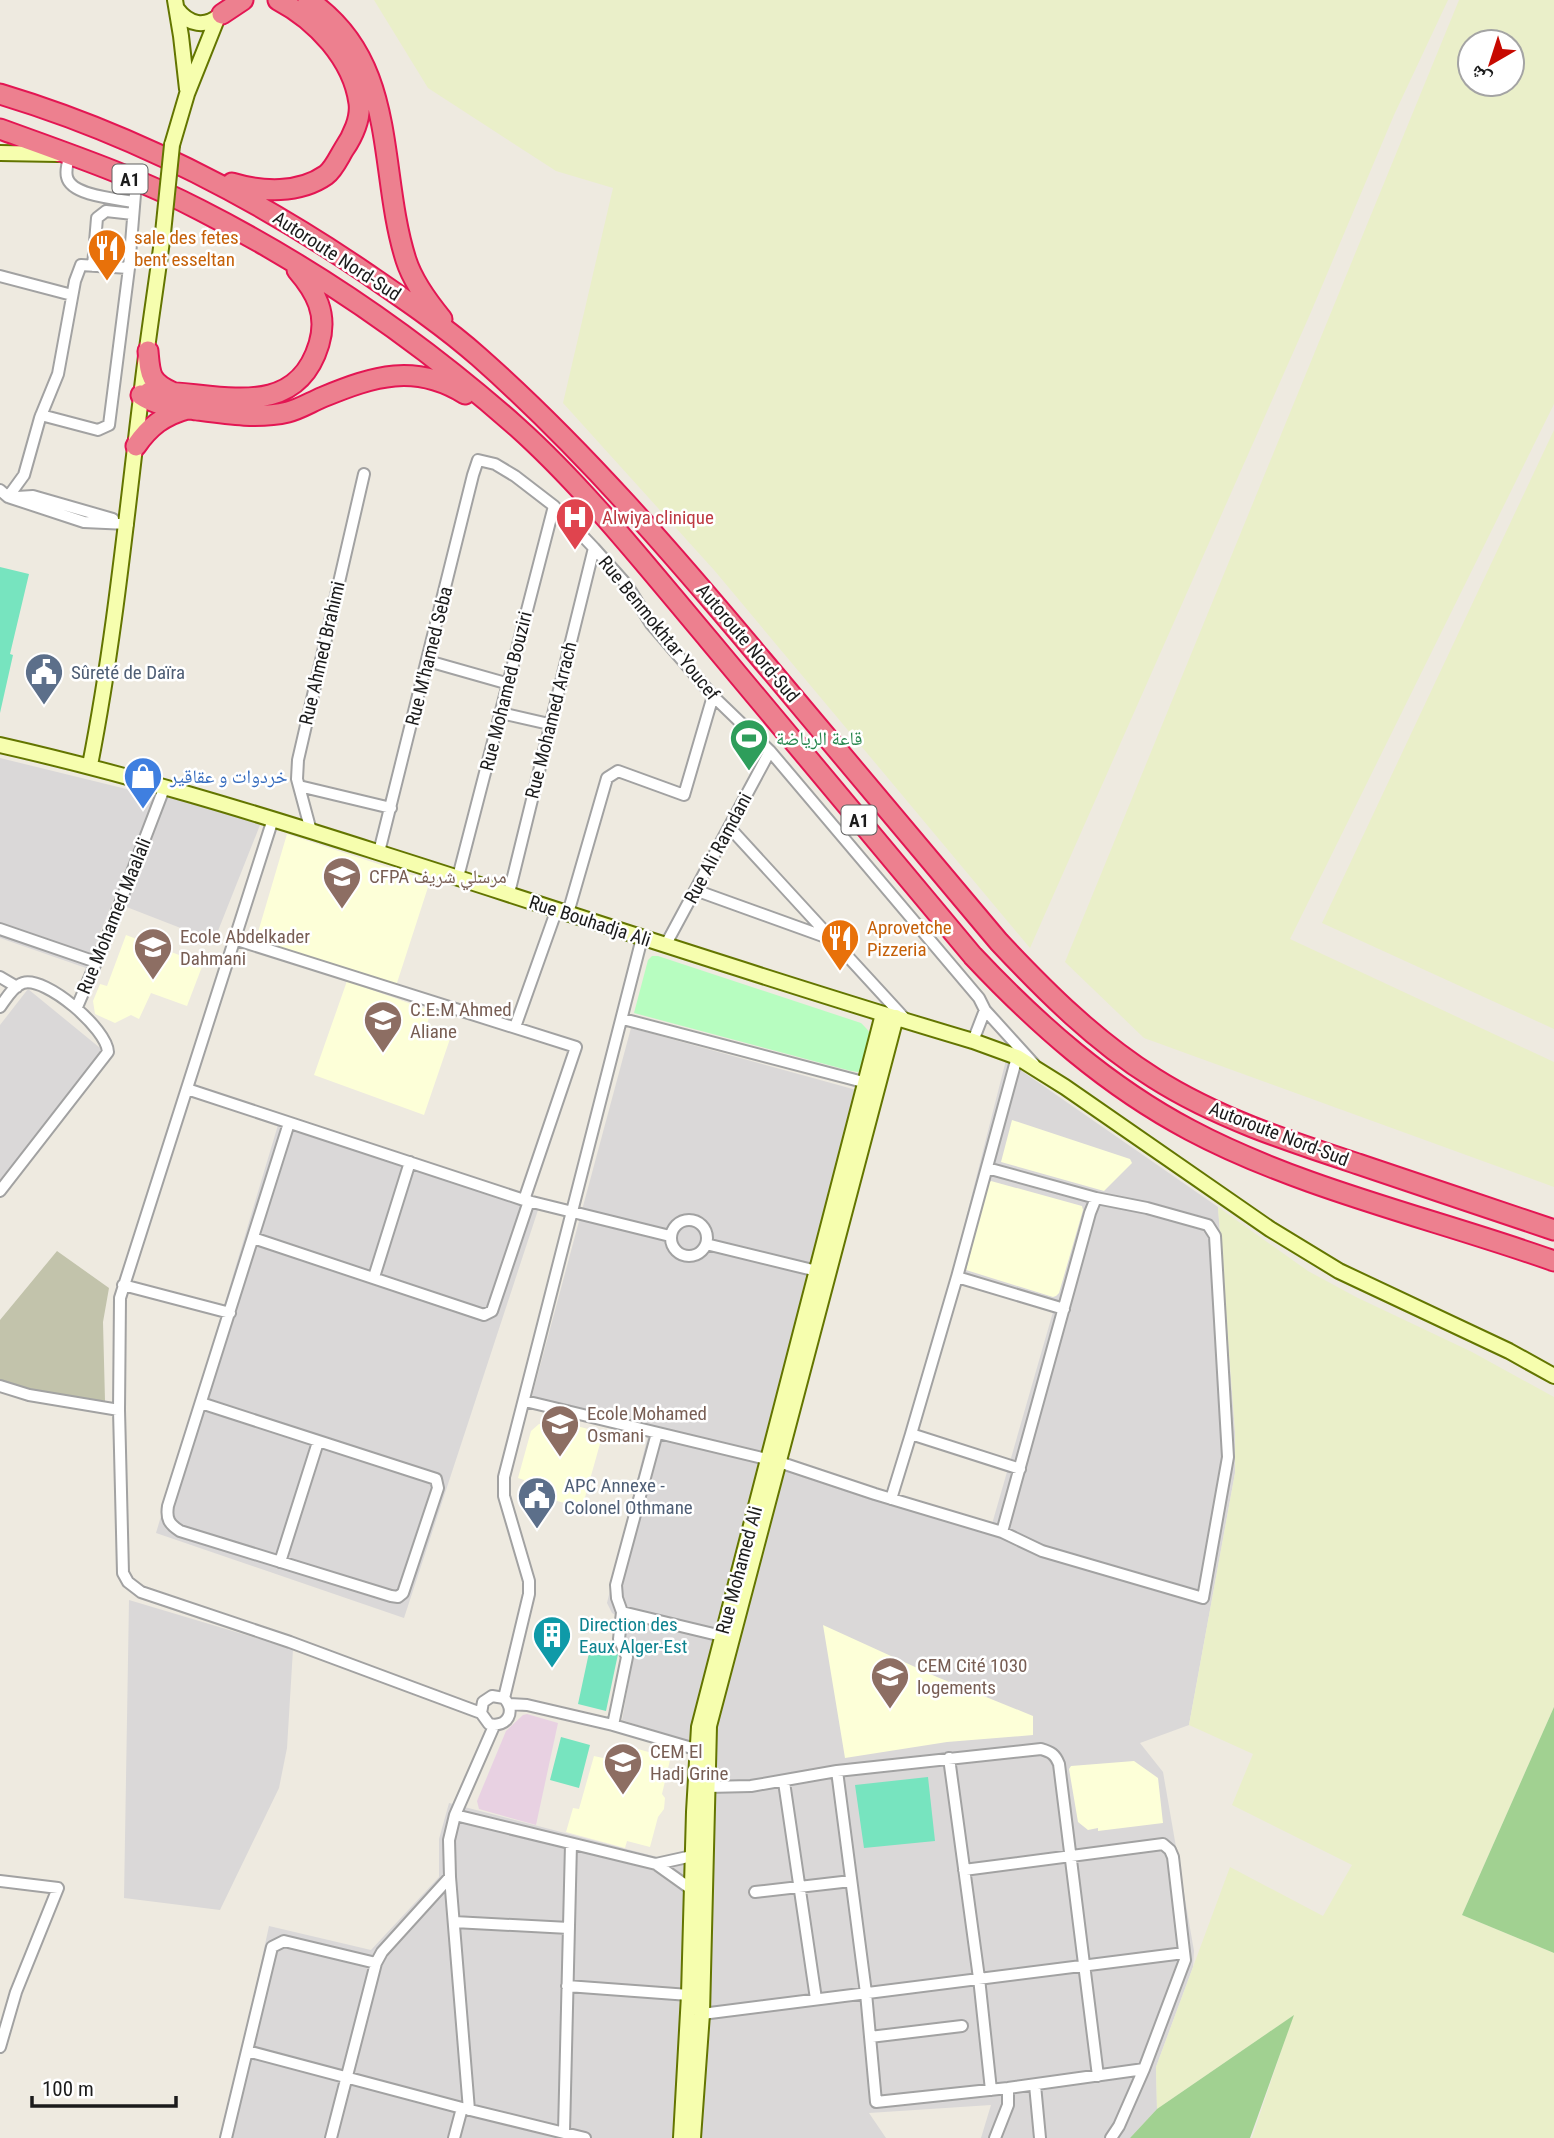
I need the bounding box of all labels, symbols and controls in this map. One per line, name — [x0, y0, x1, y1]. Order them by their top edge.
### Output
north arrow — [1456, 28, 1526, 98]
text: ش — [1466, 61, 1496, 91]
road number: A1 — [113, 164, 148, 194]
street label: Autoroute Nord-Sud — [269, 206, 405, 306]
place label: sale des fetes bent esseltan — [134, 226, 239, 271]
restaurant icon: sale des fetes bent esseltan — [86, 227, 128, 282]
hospital icon: Alwiya clinique — [554, 496, 596, 551]
place label: Alwiya clinique — [602, 506, 714, 529]
street label: Rue Benmokhtar Youcef — [594, 551, 724, 705]
street label: Rue Ahmed Brahimi — [294, 579, 350, 727]
street label: Autoroute Nord-Sud — [692, 579, 804, 707]
street label: Rue M'hamed Seba — [401, 584, 457, 728]
street label: Rue Mohamed Bouziri — [475, 609, 537, 773]
street label: Rue Mohamed Arrach — [520, 639, 582, 801]
public building icon: Sûreté de Daïra — [23, 651, 65, 706]
place label: Sûreté de Daïra — [71, 661, 185, 684]
sports icon: قاعة الرياضة — [728, 717, 770, 772]
place label: قاعة الرياضة — [776, 727, 862, 750]
shop icon: خردوات و عقاقير — [122, 755, 164, 810]
place label: خردوات و عقاقير — [169, 765, 288, 788]
street label: Rue Ali Ramdani — [679, 789, 757, 907]
road number: A1 — [842, 806, 876, 834]
street label: Rue Mohamed Maalali — [72, 835, 156, 997]
school or university icon: CFPA مرسلي شريف — [321, 855, 363, 910]
place label: CFPA مرسلي شريف — [369, 865, 507, 891]
street label: Rue Bouhadja Ali — [526, 890, 654, 952]
place label: Aprovetche Pizzeria — [867, 916, 952, 961]
restaurant icon: Aprovetche Pizzeria — [819, 917, 861, 972]
place label: Ecole Abdelkader Dahmani — [180, 925, 310, 970]
school or university icon: Ecole Abdelkader Dahmani — [132, 926, 174, 981]
place label: C.E.M Ahmed Aliane — [410, 998, 512, 1043]
school or university icon: C.E.M Ahmed Aliane — [362, 999, 404, 1054]
street label: Autoroute Nord-Sud — [1206, 1097, 1352, 1171]
place label: Ecole Mohamed Osmani — [587, 1402, 707, 1447]
school or university icon: Ecole Mohamed Osmani — [539, 1403, 581, 1458]
place label: APC Annexe - Colonel Othmane — [564, 1474, 693, 1519]
public building icon: APC Annexe - Colonel Othmane — [516, 1475, 558, 1530]
street label: Rue Mohamed Ali — [711, 1504, 767, 1636]
place label: Direction des Eaux Alger-Est — [579, 1613, 687, 1658]
building icon: Direction des Eaux Alger-Est — [531, 1614, 573, 1669]
place label: CEM Cité 1030 logements — [917, 1654, 1027, 1699]
school or university icon: CEM Cité 1030 logements — [869, 1655, 911, 1710]
place label: CEM El Hadj Grine — [650, 1740, 729, 1785]
school or university icon: CEM El Hadj Grine — [602, 1741, 644, 1796]
scale bar — [32, 2064, 175, 2108]
text: 100 m — [42, 2077, 94, 2101]

